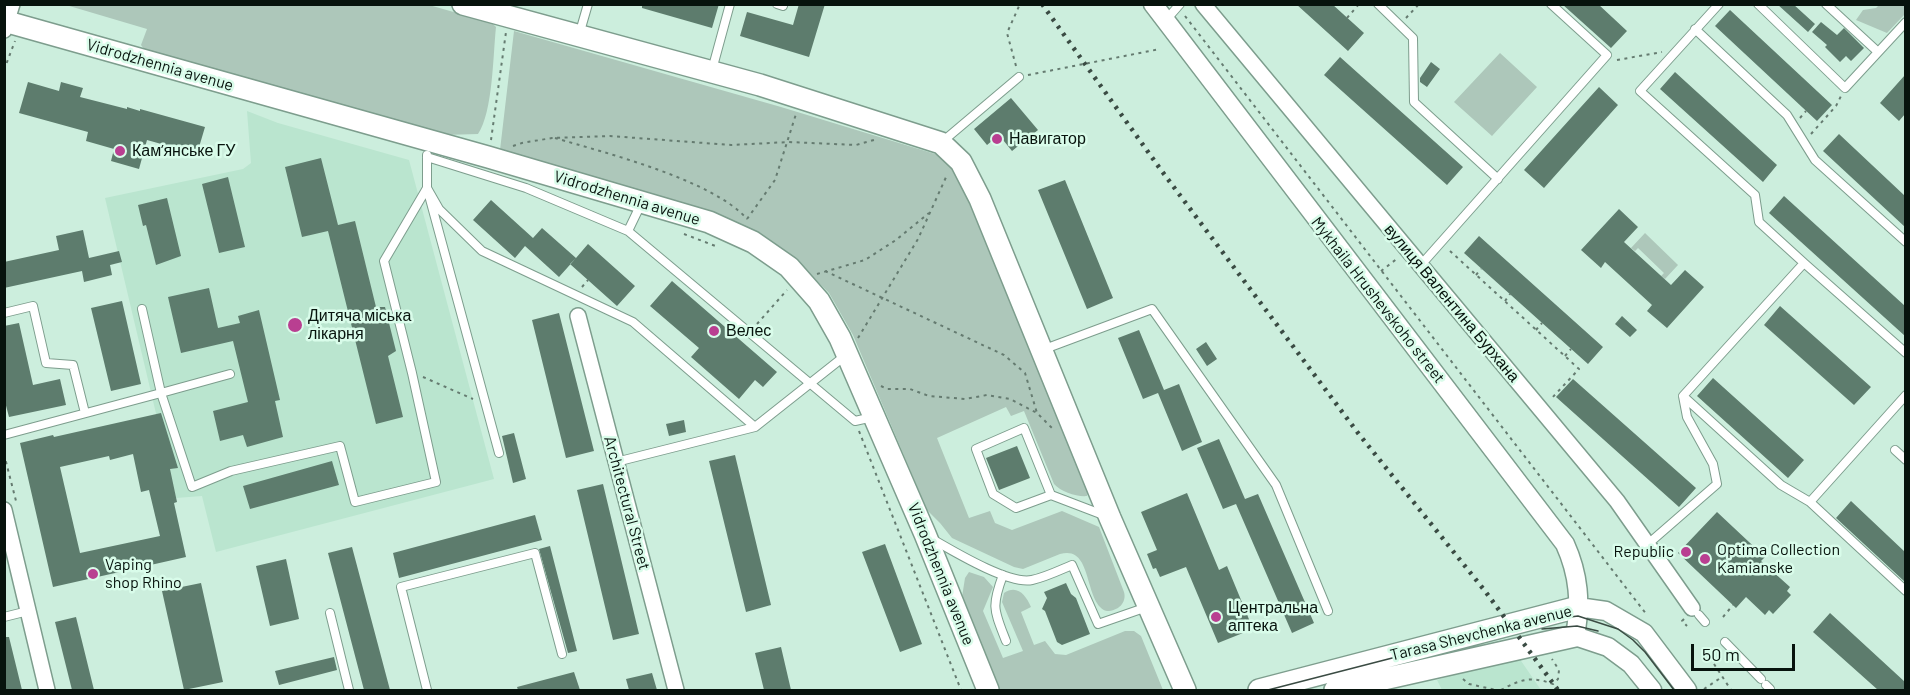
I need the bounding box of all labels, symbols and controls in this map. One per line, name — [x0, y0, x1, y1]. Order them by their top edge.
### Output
street label: Vidrodzhennia avenue — [84, 35, 236, 95]
place label: Навигатор — [1009, 129, 1086, 149]
marker: Навигатор — [990, 132, 1004, 146]
place label: Кам’янське ГУ — [132, 141, 235, 161]
marker: Кам’янське ГУ — [113, 144, 127, 158]
street label: Vidrodzhennia avenue — [552, 167, 702, 229]
street label: Mykhaila Hrushevskoho street — [1307, 213, 1449, 387]
street label: вулиця Валентина Бурхана — [1380, 220, 1524, 386]
place label: Дитяча міська лікарня — [308, 306, 411, 344]
marker: Дитяча міська лікарня — [286, 316, 304, 334]
place label: Велес — [726, 321, 771, 341]
marker: Велес — [707, 324, 721, 338]
street label: Architectural Street — [600, 434, 654, 572]
street label: Vidrodzhennia avenue — [904, 500, 978, 648]
place label: Optima Collection Kamianske — [1717, 540, 1840, 578]
place label: Republic — [1614, 542, 1674, 562]
marker: Republic — [1679, 545, 1693, 559]
marker: Optima Collection Kamianske — [1698, 552, 1712, 566]
place label: Vaping shop Rhino — [105, 555, 182, 593]
marker: Vaping shop Rhino — [86, 567, 100, 581]
place label: Центральна аптека — [1228, 598, 1318, 636]
street label: Tarasa Shevchenka avenue — [1388, 601, 1574, 665]
marker: Центральна аптека — [1209, 610, 1223, 624]
scale bar — [1694, 632, 1798, 670]
text: 50 m — [1702, 643, 1740, 665]

